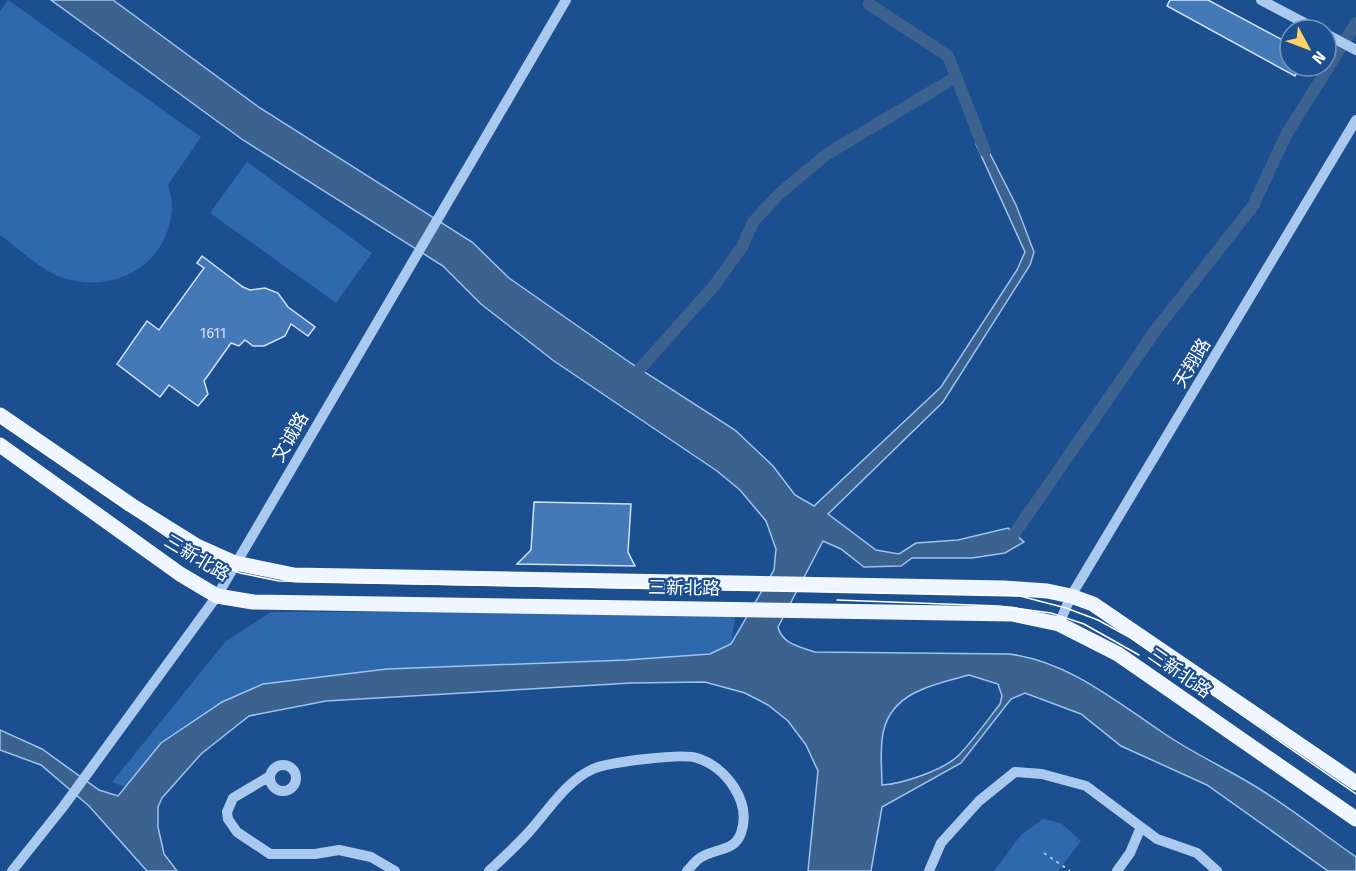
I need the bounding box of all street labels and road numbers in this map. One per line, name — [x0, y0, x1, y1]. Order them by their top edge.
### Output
street label: 天翔路 — [1169, 334, 1215, 392]
street label: 文诚路 — [267, 408, 313, 466]
street label: 三新北路 — [160, 530, 234, 586]
street label: 三新北路 — [648, 576, 720, 600]
street label: 三新北路 — [1144, 643, 1216, 703]

